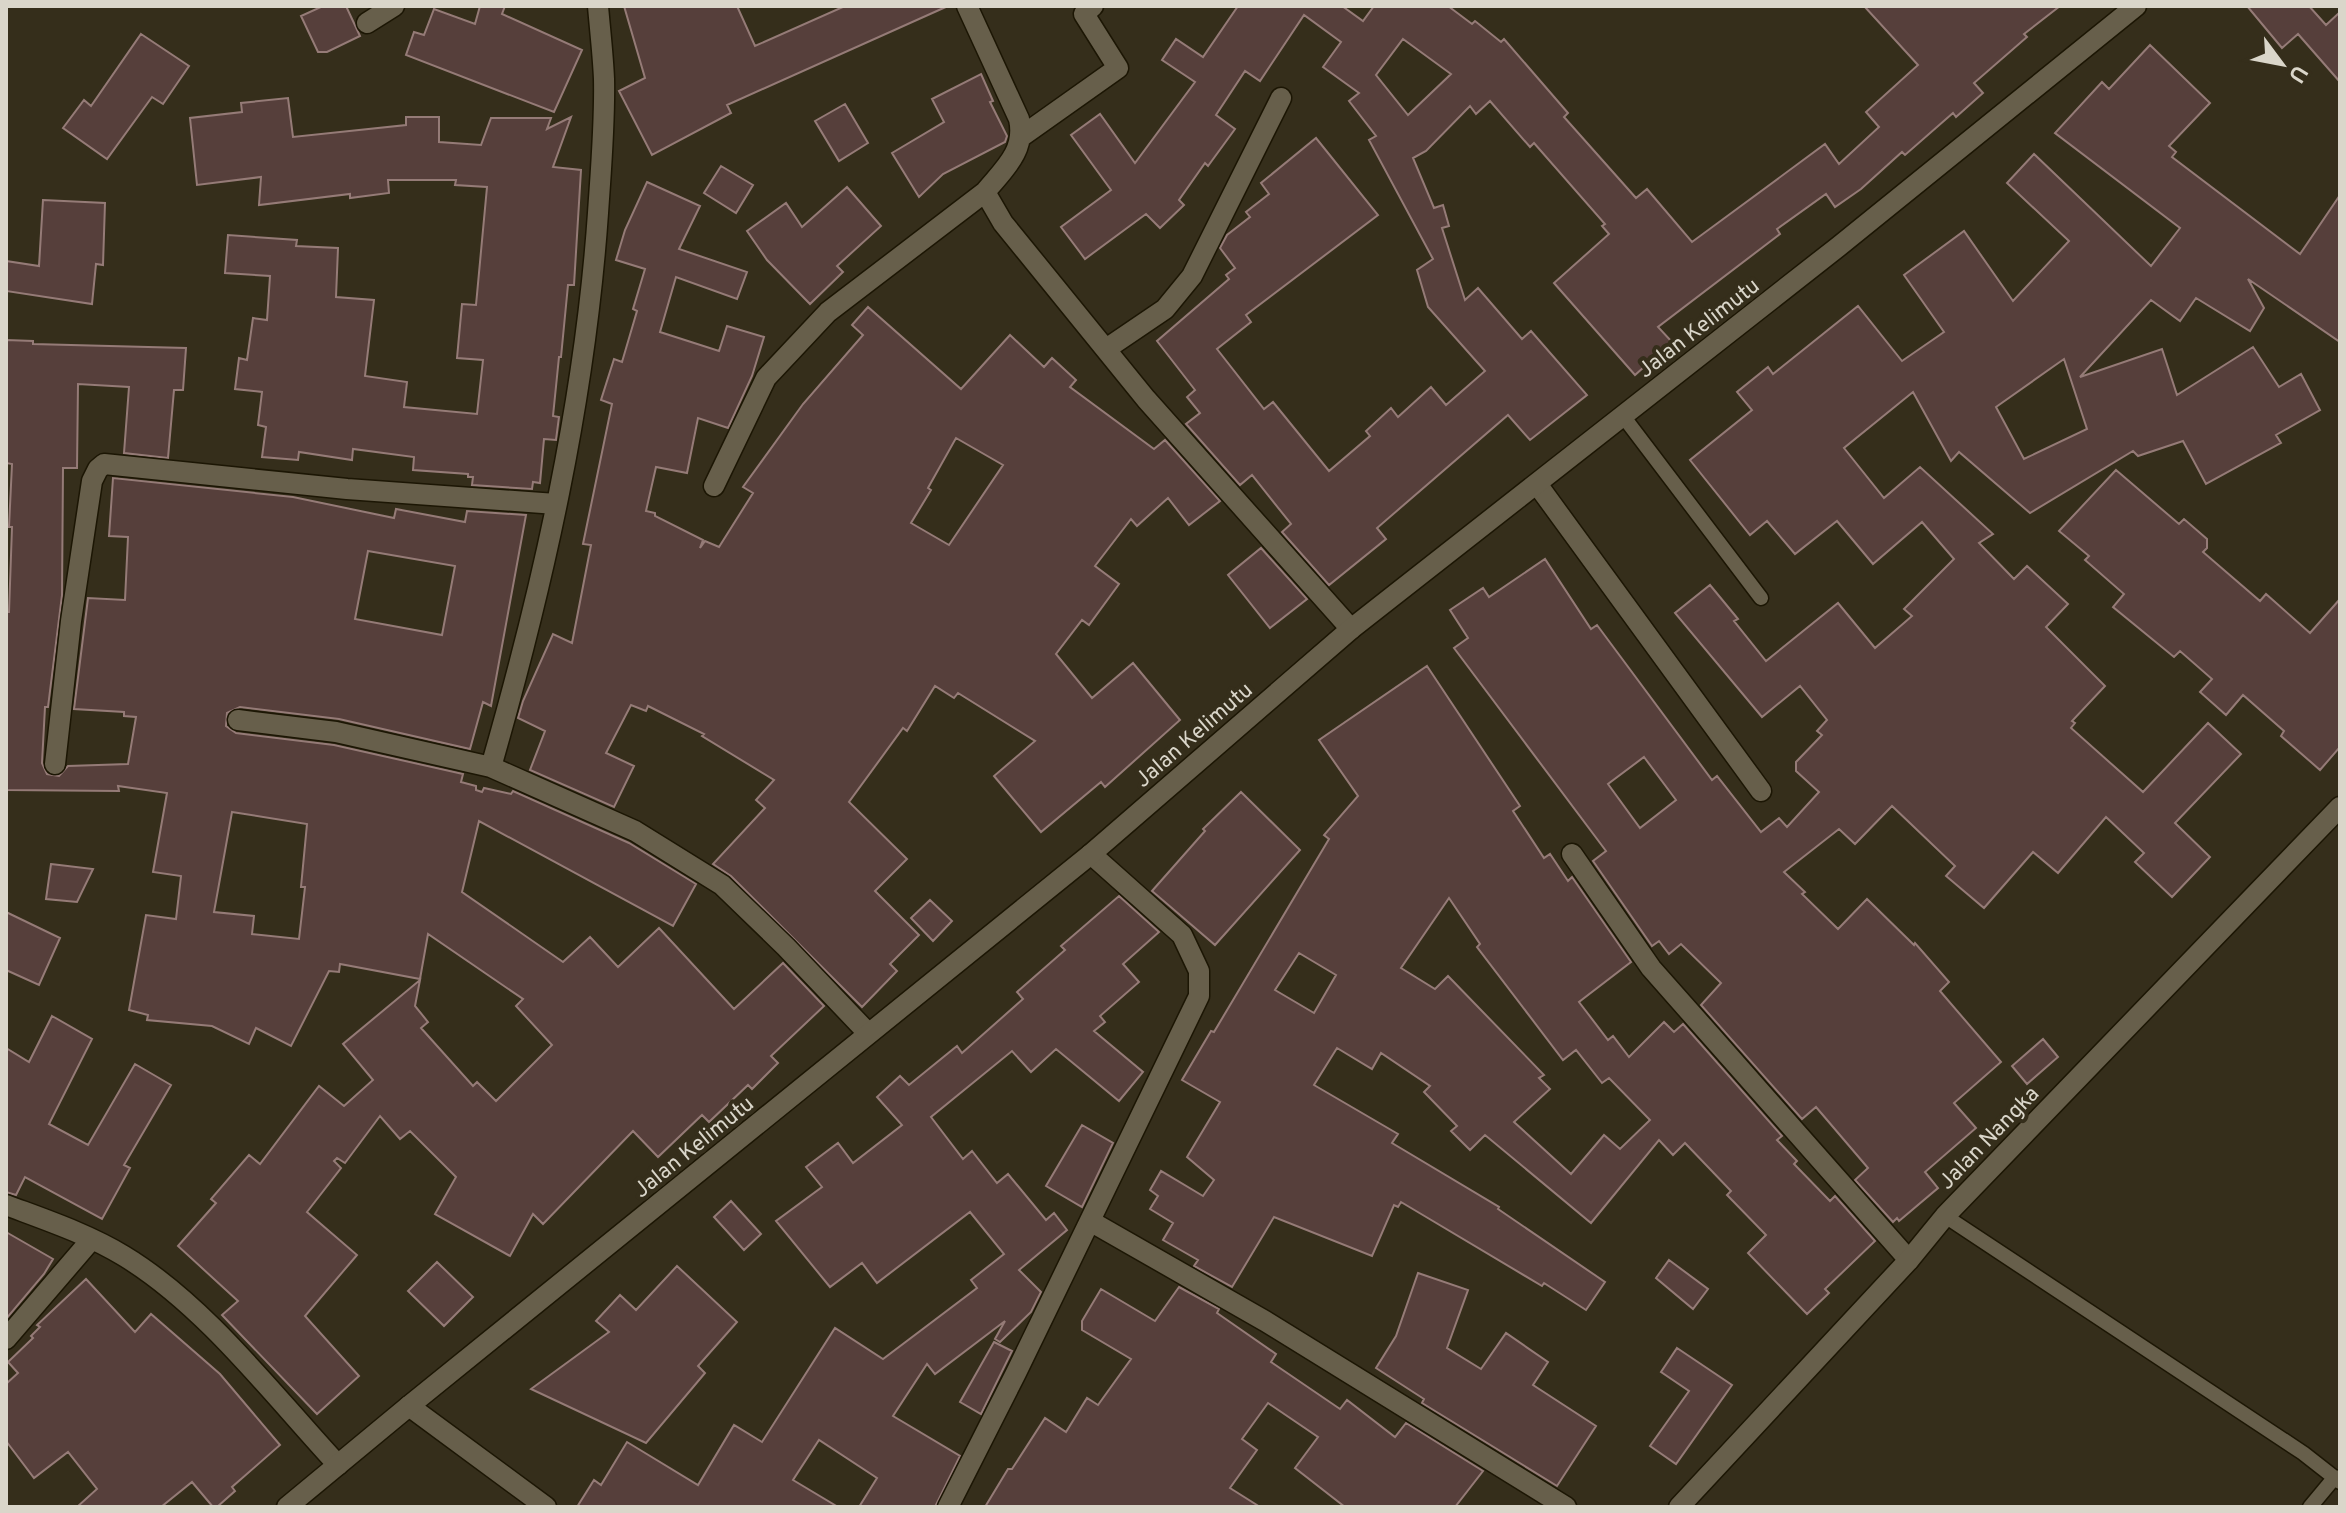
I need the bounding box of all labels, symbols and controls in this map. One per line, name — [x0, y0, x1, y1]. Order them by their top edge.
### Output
north arrow — [2242, 24, 2322, 104]
text: U — [2281, 59, 2312, 87]
street label: Jalan Kelimutu — [1633, 273, 1766, 385]
street label: Jalan Kelimutu — [1130, 677, 1259, 794]
street label: Jalan Nangka — [1934, 1081, 2046, 1196]
street label: Jalan Kelimutu — [629, 1091, 760, 1205]

